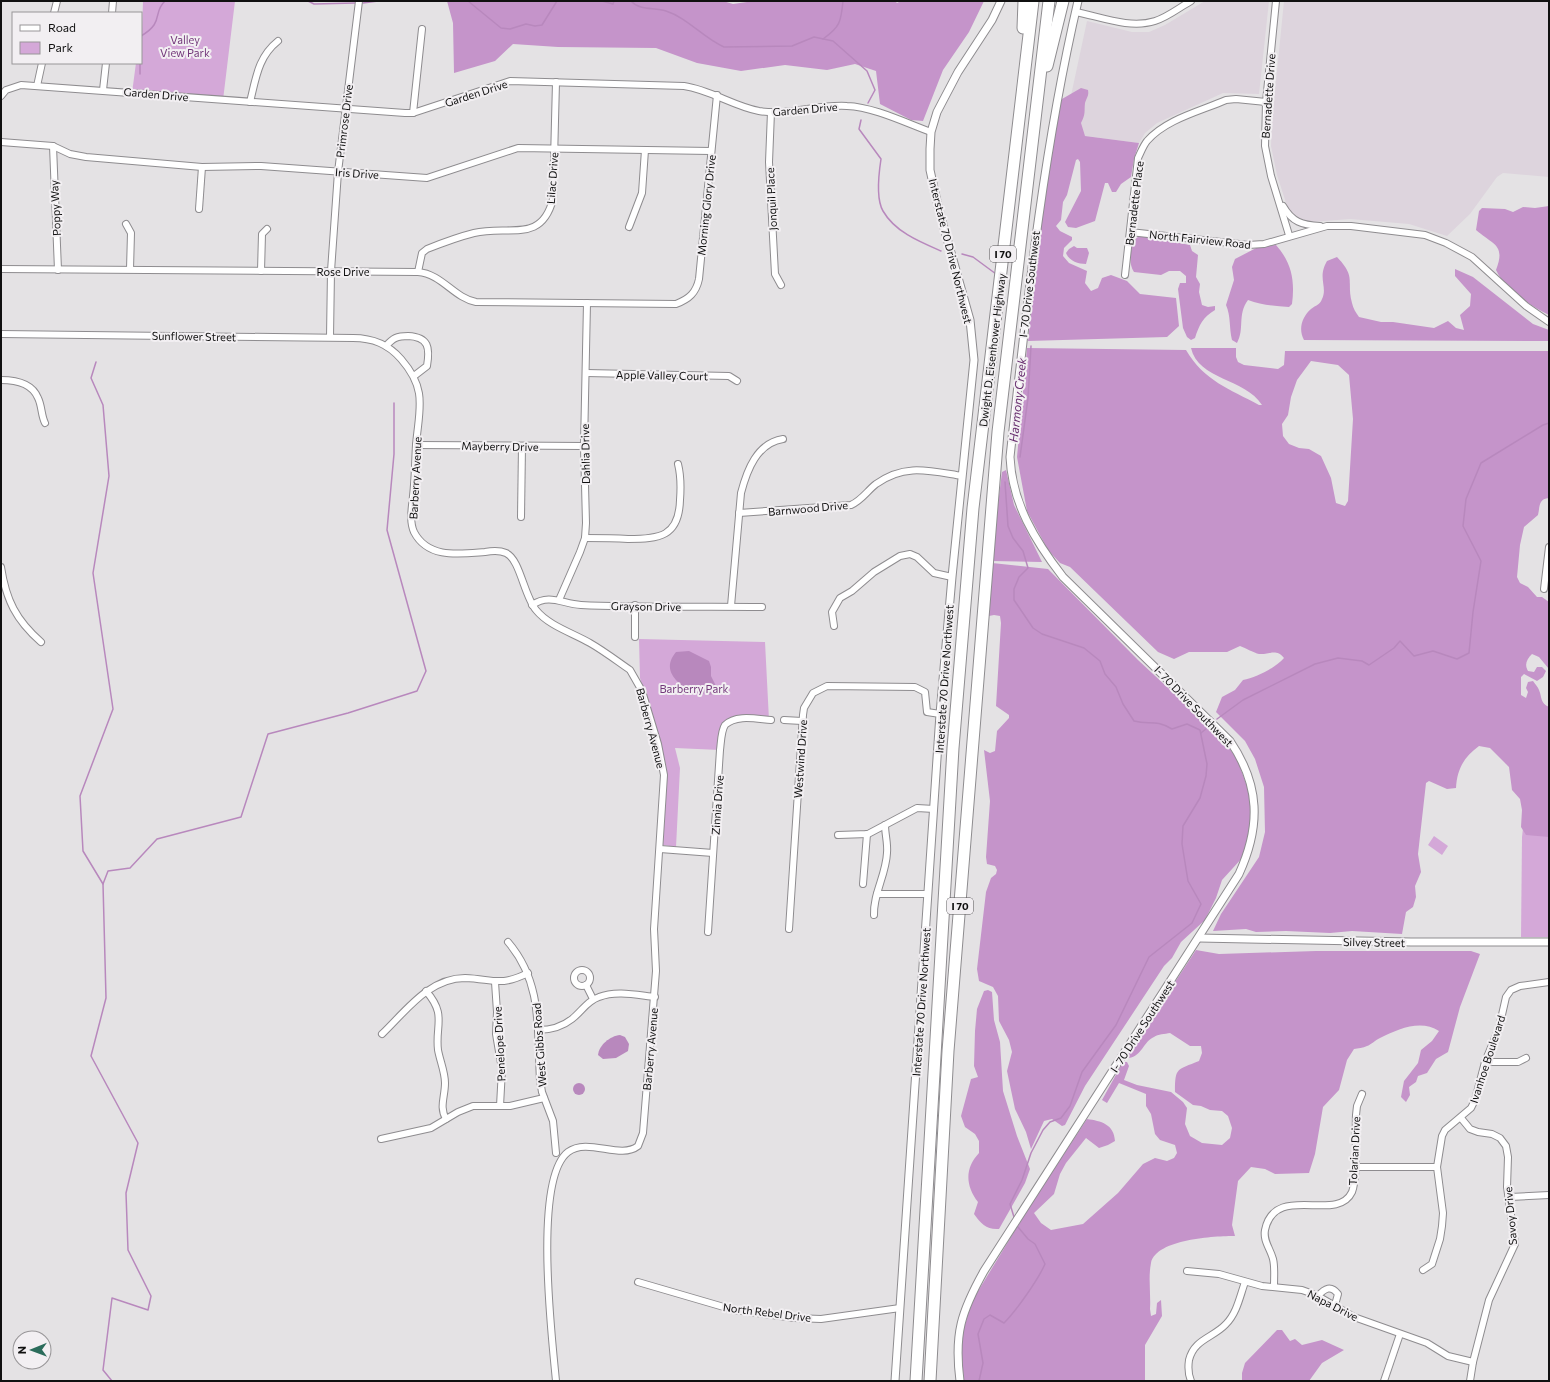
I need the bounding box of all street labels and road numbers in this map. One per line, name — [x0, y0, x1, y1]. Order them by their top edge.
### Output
street label: Bernadette Drive — [1259, 53, 1277, 139]
street label: Garden Drive — [443, 77, 509, 109]
street label: Primrose Drive — [333, 83, 355, 158]
street label: Garden Drive — [123, 85, 189, 103]
street label: Garden Drive — [772, 100, 838, 118]
street label: Lilac Drive — [544, 152, 560, 204]
street label: Morning Glory Drive — [694, 154, 718, 256]
street label: Bernadette Place — [1122, 160, 1146, 246]
street label: Iris Drive — [335, 165, 380, 181]
street label: Jonquil Place — [763, 167, 780, 231]
street label: Interstate 70 Drive Northwest — [927, 177, 975, 325]
street label: Poppy Way — [47, 179, 63, 236]
street label: North Fairview Road — [1149, 227, 1251, 251]
street label: I- 70 Drive Southwest — [1016, 229, 1042, 338]
road number: I 70 — [990, 246, 1016, 262]
street label: Rose Drive — [317, 265, 370, 278]
street label: Dwight D. Eisenhower Highway — [976, 272, 1008, 427]
street label: Sunflower Street — [152, 329, 237, 343]
street label: Apple Valley Court — [616, 368, 709, 382]
street label: Dahlia Drive — [578, 424, 592, 484]
street label: Barberry Avenue — [406, 436, 424, 520]
street label: Mayberry Drive — [461, 439, 539, 453]
street label: Barnwood Drive — [767, 498, 849, 518]
street label: Grayson Drive — [611, 599, 681, 613]
street label: Interstate 70 Drive Northwest — [932, 604, 956, 754]
street label: I- 70 Drive Southwest — [1152, 663, 1236, 749]
street label: Barberry Avenue — [634, 686, 668, 770]
street label: Westwind Drive — [791, 719, 809, 799]
street label: Zinnia Drive — [708, 774, 726, 835]
road number: I 70 — [947, 898, 973, 914]
street label: Interstate 70 Drive Northwest — [909, 927, 933, 1077]
street label: Silvey Street — [1343, 935, 1406, 949]
street label: I- 70 Drive Southwest — [1107, 977, 1177, 1075]
street label: West Gibbs Road — [530, 1002, 548, 1088]
street label: Penelope Drive — [491, 1006, 507, 1082]
street label: Barberry Avenue — [640, 1007, 660, 1091]
street label: Ivanhoe Boulevard — [1467, 1013, 1507, 1105]
street label: Tolarian Drive — [1346, 1116, 1362, 1186]
street label: Savoy Drive — [1501, 1186, 1519, 1246]
street label: Napa Drive — [1306, 1287, 1361, 1323]
street label: North Rebel Drive — [722, 1300, 812, 1324]

